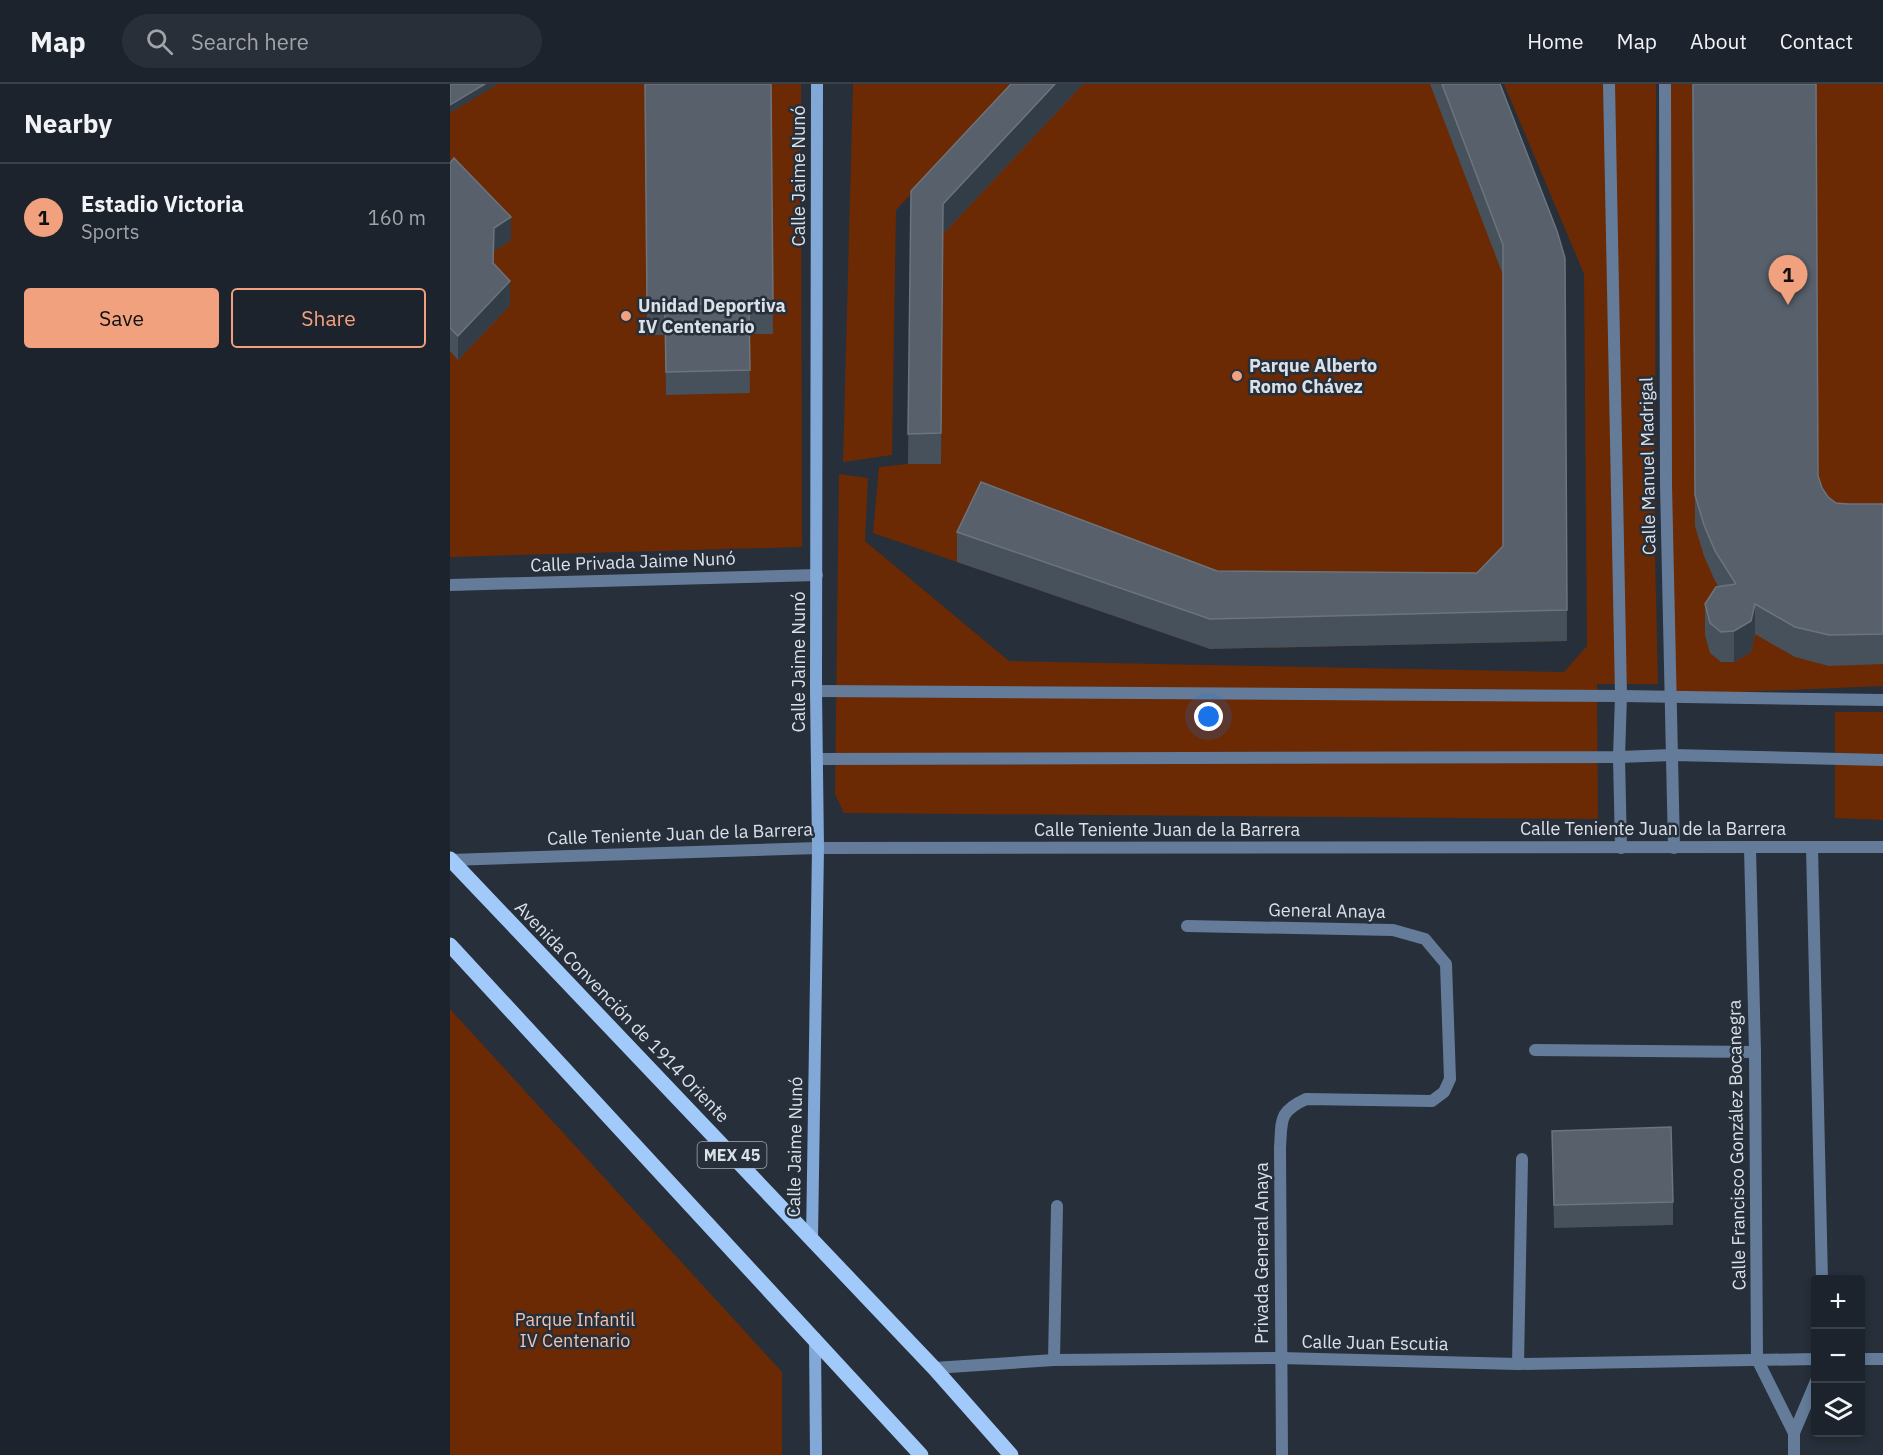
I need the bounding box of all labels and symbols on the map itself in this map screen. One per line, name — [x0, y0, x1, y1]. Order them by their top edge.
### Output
street label: Calle Jaime Nunó — [787, 105, 810, 247]
pin: 1 — [1768, 256, 1808, 305]
place label: Unidad Deportiva IV Centenario — [638, 294, 786, 338]
marker: Unidad Deportiva IV Centenario — [619, 309, 633, 323]
place label: Parque Alberto Romo Chávez — [1249, 354, 1377, 398]
marker: Parque Alberto Romo Chávez — [1230, 369, 1244, 383]
street label: Calle Manuel Madrigal — [1634, 377, 1661, 555]
street label: Calle Privada Jaime Nunó — [530, 546, 736, 577]
street label: Calle Jaime Nunó — [787, 591, 810, 733]
your location — [1194, 702, 1223, 731]
street label: Calle Teniente Juan de la Barrera — [547, 817, 814, 850]
street label: Calle Teniente Juan de la Barrera — [1520, 817, 1786, 840]
street label: Calle Teniente Juan de la Barrera — [1034, 818, 1300, 841]
street label: Avenida Convención de 1914 Oriente — [510, 896, 735, 1127]
street label: General Anaya — [1268, 898, 1386, 923]
street label: Calle Francisco González Bocanegra — [1722, 999, 1751, 1290]
street label: Calle Jaime Nunó — [782, 1076, 807, 1218]
road number: MEX 45 — [698, 1142, 766, 1168]
street label: Privada General Anaya — [1250, 1162, 1273, 1344]
park label: Parque Infantil IV Centenario — [515, 1308, 635, 1352]
street label: Calle Juan Escutia — [1301, 1330, 1449, 1355]

